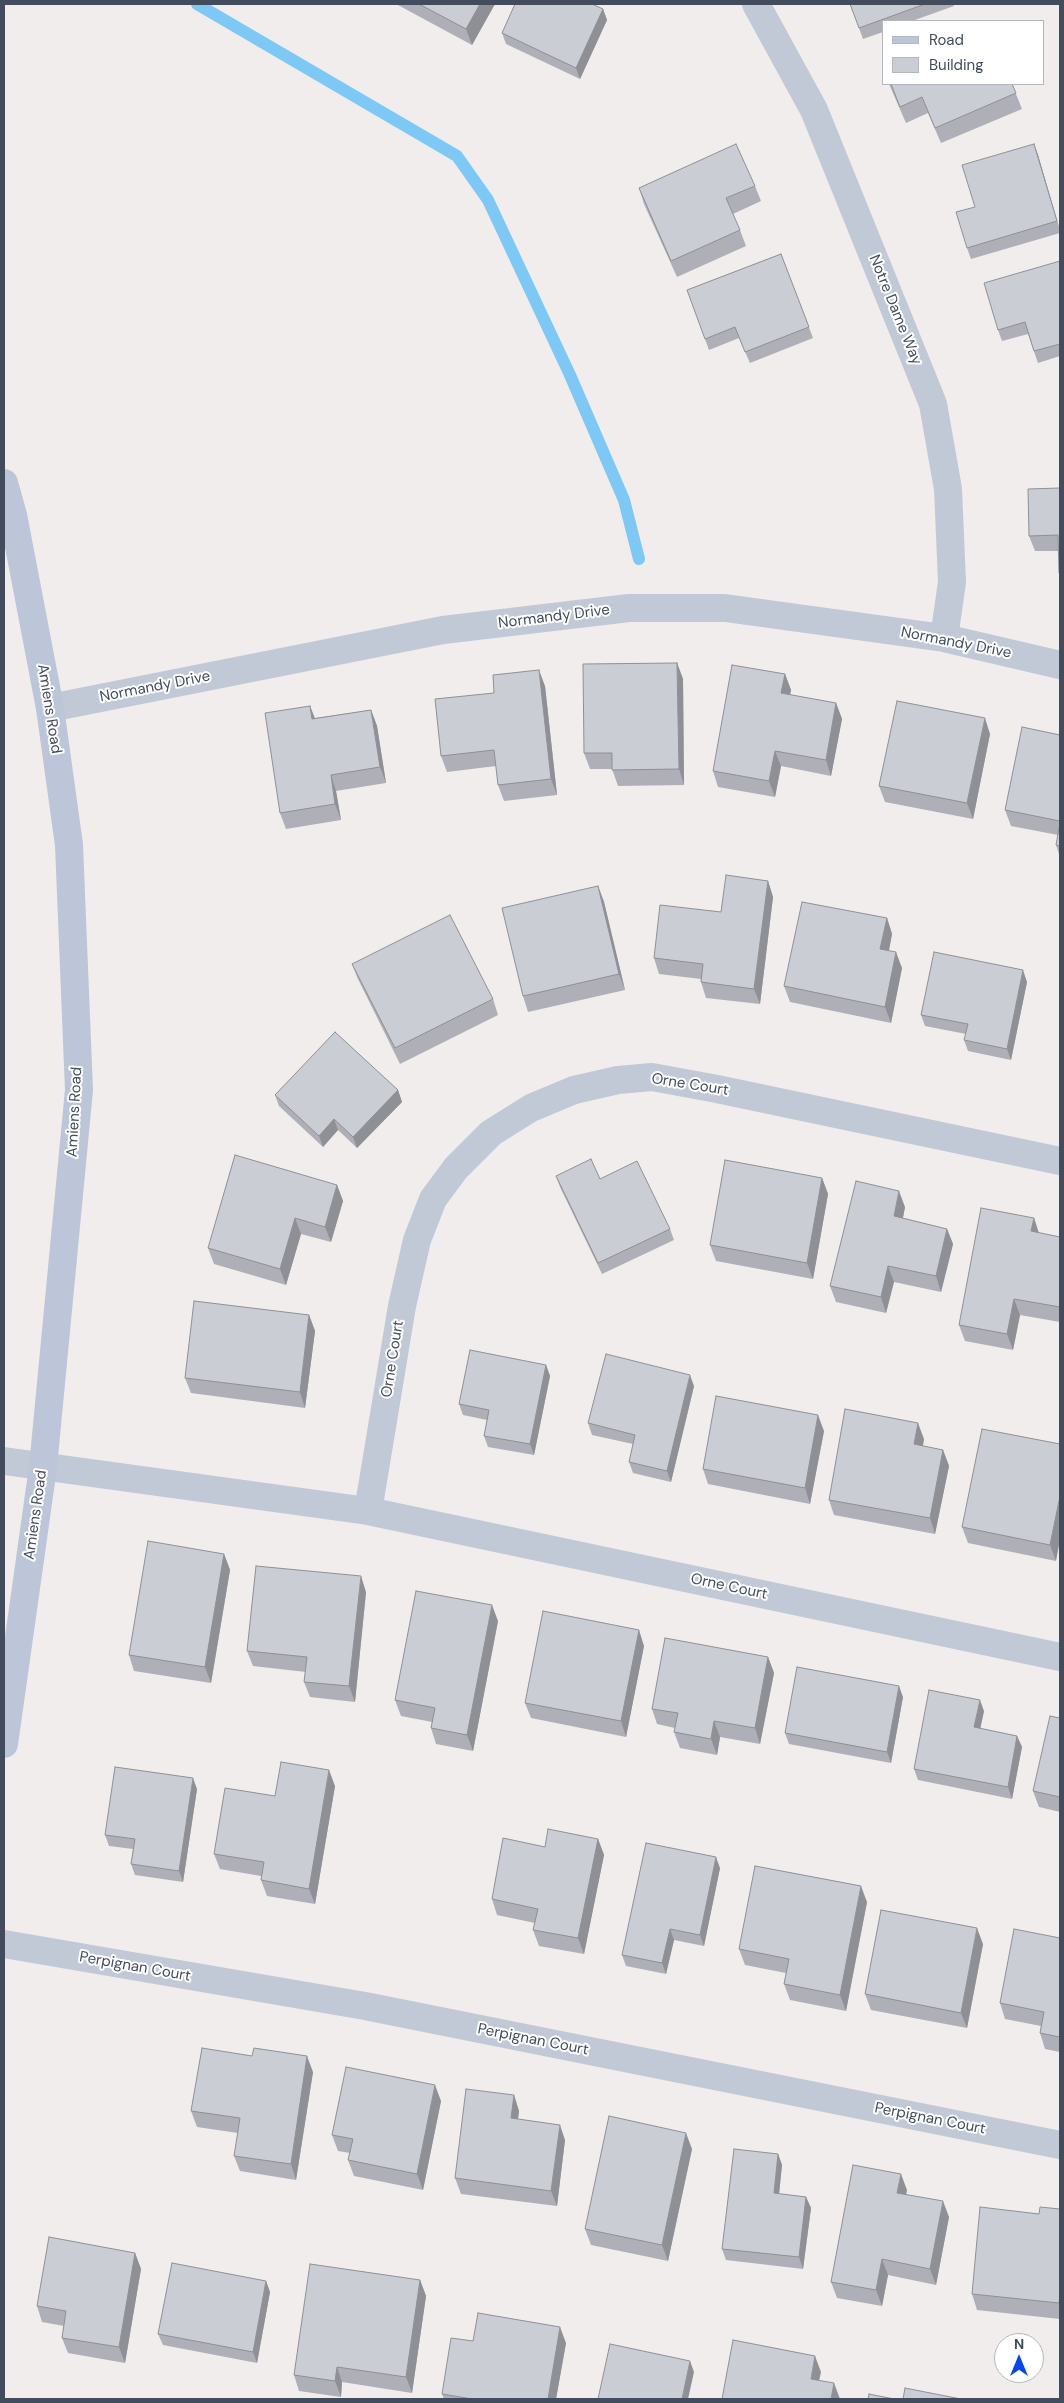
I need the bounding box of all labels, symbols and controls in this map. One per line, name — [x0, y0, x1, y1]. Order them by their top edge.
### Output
legend — [882, 20, 1044, 85]
text: Road — [929, 30, 964, 50]
text: Building — [929, 55, 984, 75]
street label: Notre Dame Way — [865, 252, 925, 368]
street label: Normandy Drive — [497, 601, 611, 633]
street label: Normandy Drive — [899, 623, 1013, 663]
street label: Amiens Road — [33, 663, 65, 755]
street label: Normandy Drive — [98, 667, 212, 707]
street label: Amiens Road — [64, 1066, 86, 1158]
street label: Orne Court — [650, 1070, 730, 1100]
street label: Orne Court — [378, 1319, 408, 1399]
street label: Amiens Road — [21, 1469, 51, 1561]
street label: Orne Court — [689, 1570, 769, 1604]
street label: Perpignan Court — [78, 1948, 192, 1986]
street label: Perpignan Court — [476, 2020, 590, 2060]
street label: Perpignan Court — [873, 2099, 987, 2139]
north arrow — [994, 2333, 1044, 2383]
text: N — [1014, 2335, 1024, 2353]

